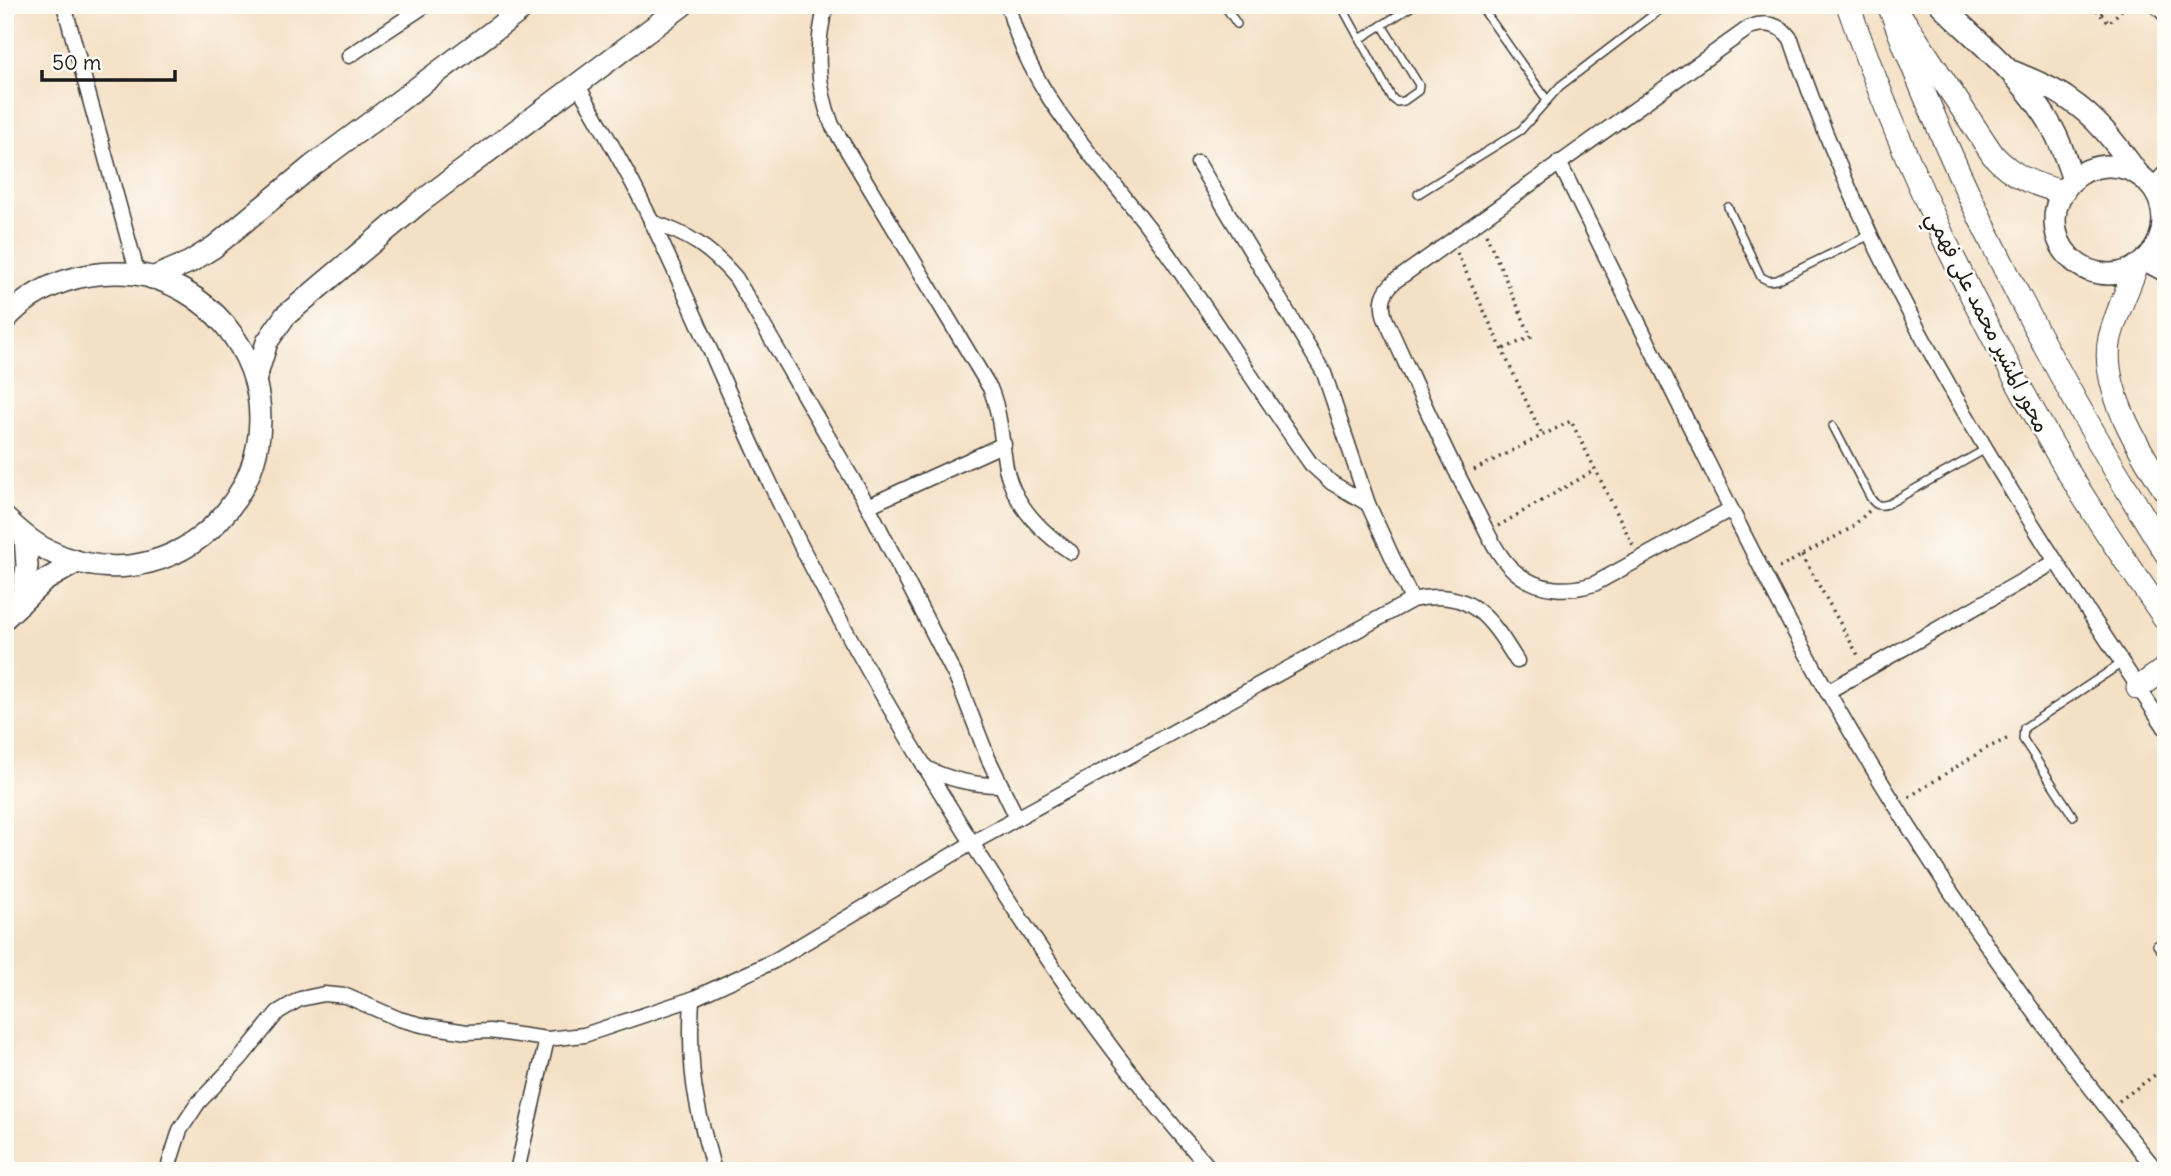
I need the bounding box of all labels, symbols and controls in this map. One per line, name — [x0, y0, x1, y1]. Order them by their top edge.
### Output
scale bar — [42, 38, 175, 82]
text: 50 m — [52, 49, 101, 76]
street label: محور المشير محمد على فهمي — [1915, 207, 2056, 440]

